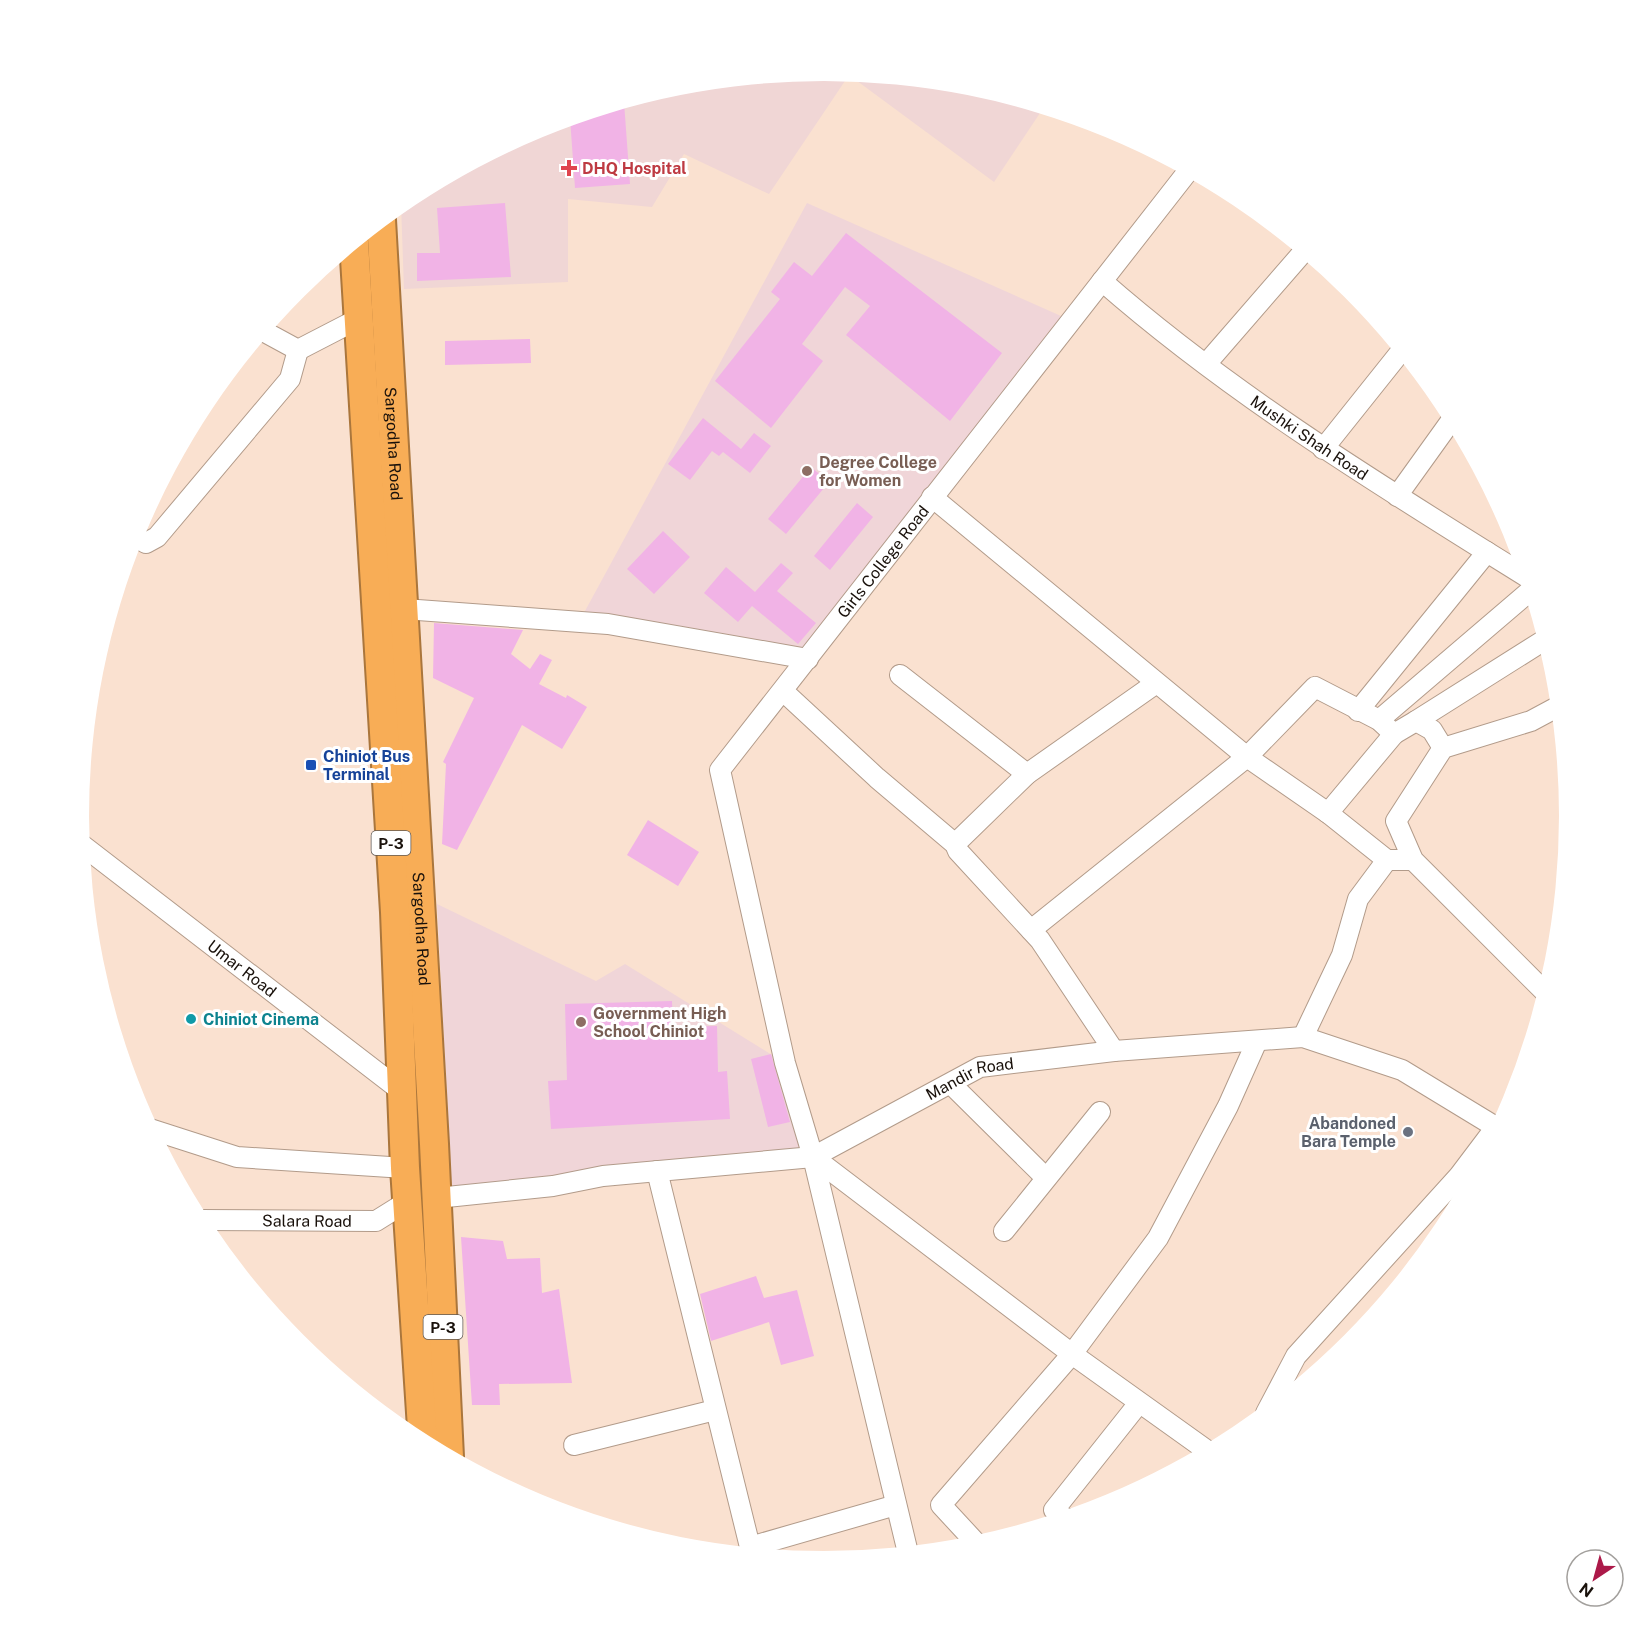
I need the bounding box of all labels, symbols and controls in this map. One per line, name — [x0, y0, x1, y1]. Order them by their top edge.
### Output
marker: DHQ Hospital — [560, 159, 578, 177]
place label: DHQ Hospital — [582, 159, 686, 178]
street label: Sargodha Road — [381, 386, 407, 501]
street label: Mushki Shah Road — [1247, 391, 1372, 484]
place label: Degree College for Women — [819, 453, 937, 490]
marker: Degree College for Women — [800, 464, 814, 478]
street label: Girls College Road — [833, 502, 933, 621]
place label: Chiniot Bus Terminal — [323, 747, 410, 784]
marker: Chiniot Bus Terminal — [304, 758, 318, 772]
road number: P-3 — [372, 831, 410, 855]
street label: Sargodha Road — [409, 871, 434, 986]
street label: Umar Road — [204, 936, 280, 1001]
place label: Government High School Chiniot — [593, 1004, 727, 1041]
place label: Chiniot Cinema — [203, 1010, 319, 1029]
marker: Chiniot Cinema — [184, 1012, 198, 1026]
marker: Government High School Chiniot — [574, 1015, 588, 1029]
street label: Mandir Road — [923, 1054, 1015, 1104]
place label: Abandoned Bara Temple — [1301, 1114, 1396, 1151]
marker: Abandoned Bara Temple — [1401, 1125, 1415, 1139]
street label: Salara Road — [262, 1211, 352, 1230]
road number: P-3 — [424, 1315, 462, 1339]
north arrow — [1565, 1548, 1625, 1608]
text: N — [1576, 1578, 1597, 1601]

